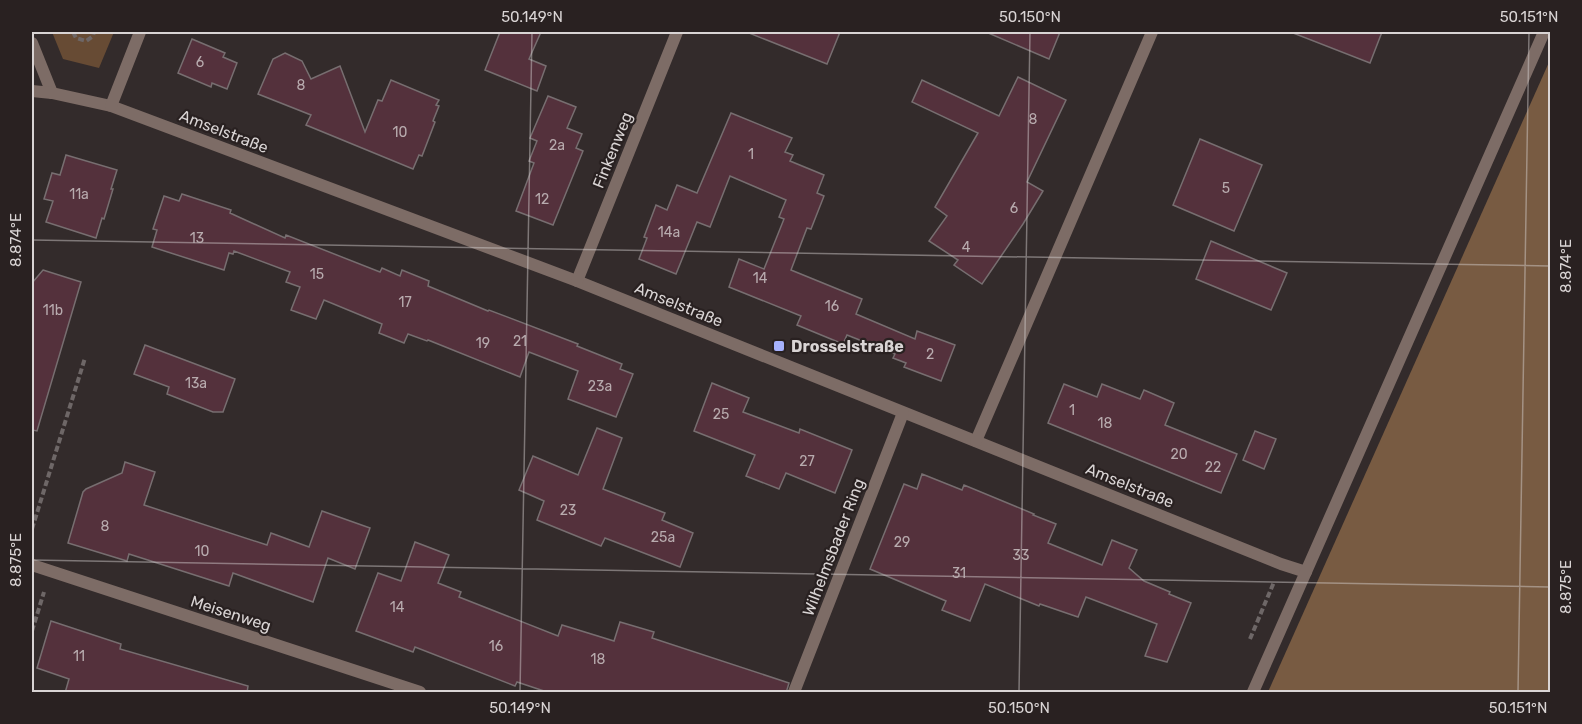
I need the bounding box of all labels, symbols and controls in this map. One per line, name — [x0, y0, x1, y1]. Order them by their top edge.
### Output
text: 50.149°N — [501, 8, 563, 26]
text: 50.150°N — [999, 8, 1061, 26]
text: 50.151°N — [1500, 8, 1558, 26]
house number: 6 — [196, 54, 204, 71]
house number: 8 — [297, 77, 306, 94]
street label: Amselstraße — [177, 106, 271, 157]
street label: Finkenweg — [589, 109, 636, 191]
house number: 8 — [1029, 111, 1038, 128]
house number: 10 — [393, 124, 408, 141]
house number: 2a — [549, 137, 565, 154]
house number: 1 — [748, 146, 754, 163]
house number: 5 — [1222, 180, 1230, 197]
house number: 11a — [69, 186, 89, 203]
house number: 12 — [535, 191, 549, 208]
house number: 6 — [1010, 200, 1018, 217]
text: 8.874°E — [7, 213, 25, 267]
house number: 14a — [658, 224, 680, 241]
house number: 13 — [190, 230, 204, 247]
house number: 4 — [962, 239, 971, 256]
text: 8.874°E — [1557, 239, 1575, 293]
house number: 15 — [310, 266, 324, 283]
house number: 14 — [753, 270, 768, 287]
street label: Amselstraße — [632, 278, 726, 331]
house number: 17 — [398, 294, 412, 311]
house number: 16 — [825, 298, 839, 315]
house number: 11b — [43, 302, 63, 319]
house number: 21 — [513, 333, 527, 350]
house number: 19 — [476, 335, 490, 352]
place label: Drosselstraße — [791, 337, 904, 356]
marker: Drosselstraße — [772, 339, 786, 353]
house number: 2 — [926, 346, 934, 363]
house number: 13a — [185, 375, 207, 392]
house number: 23a — [588, 378, 612, 395]
house number: 1 — [1069, 402, 1075, 419]
house number: 25 — [713, 406, 729, 423]
house number: 18 — [1098, 415, 1113, 432]
house number: 20 — [1170, 446, 1188, 463]
house number: 27 — [799, 453, 815, 470]
street label: Amselstraße — [1083, 459, 1177, 512]
house number: 22 — [1205, 459, 1221, 476]
street label: Wilhelmsbader Ring — [799, 476, 868, 619]
house number: 23 — [560, 502, 576, 519]
house number: 8 — [101, 518, 110, 535]
house number: 25a — [651, 529, 675, 546]
text: 8.875°E — [7, 533, 25, 587]
house number: 29 — [894, 534, 910, 551]
house number: 10 — [195, 543, 210, 560]
house number: 33 — [1013, 547, 1029, 564]
text: 8.875°E — [1557, 560, 1575, 614]
house number: 31 — [952, 565, 966, 582]
street label: Meisenweg — [188, 592, 273, 635]
house number: 14 — [390, 599, 405, 616]
house number: 16 — [489, 638, 503, 655]
house number: 11 — [73, 648, 85, 665]
house number: 18 — [591, 651, 606, 668]
text: 50.149°N — [489, 699, 551, 717]
text: 50.150°N — [988, 699, 1050, 717]
text: 50.151°N — [1489, 699, 1547, 717]

